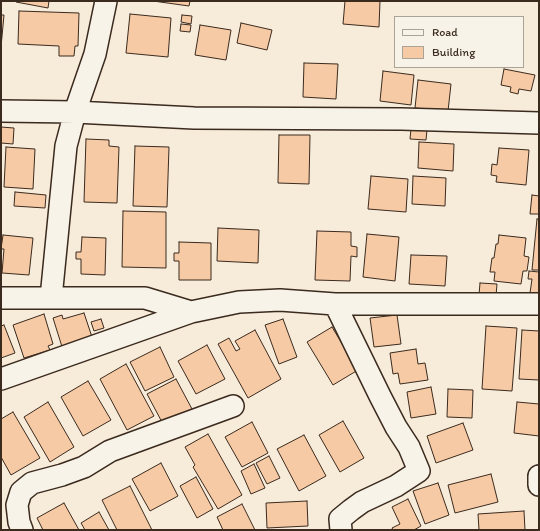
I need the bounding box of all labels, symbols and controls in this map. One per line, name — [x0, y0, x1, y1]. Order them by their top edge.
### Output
legend — [394, 16, 524, 68]
text: Road — [432, 25, 458, 39]
text: Building — [432, 45, 475, 59]

